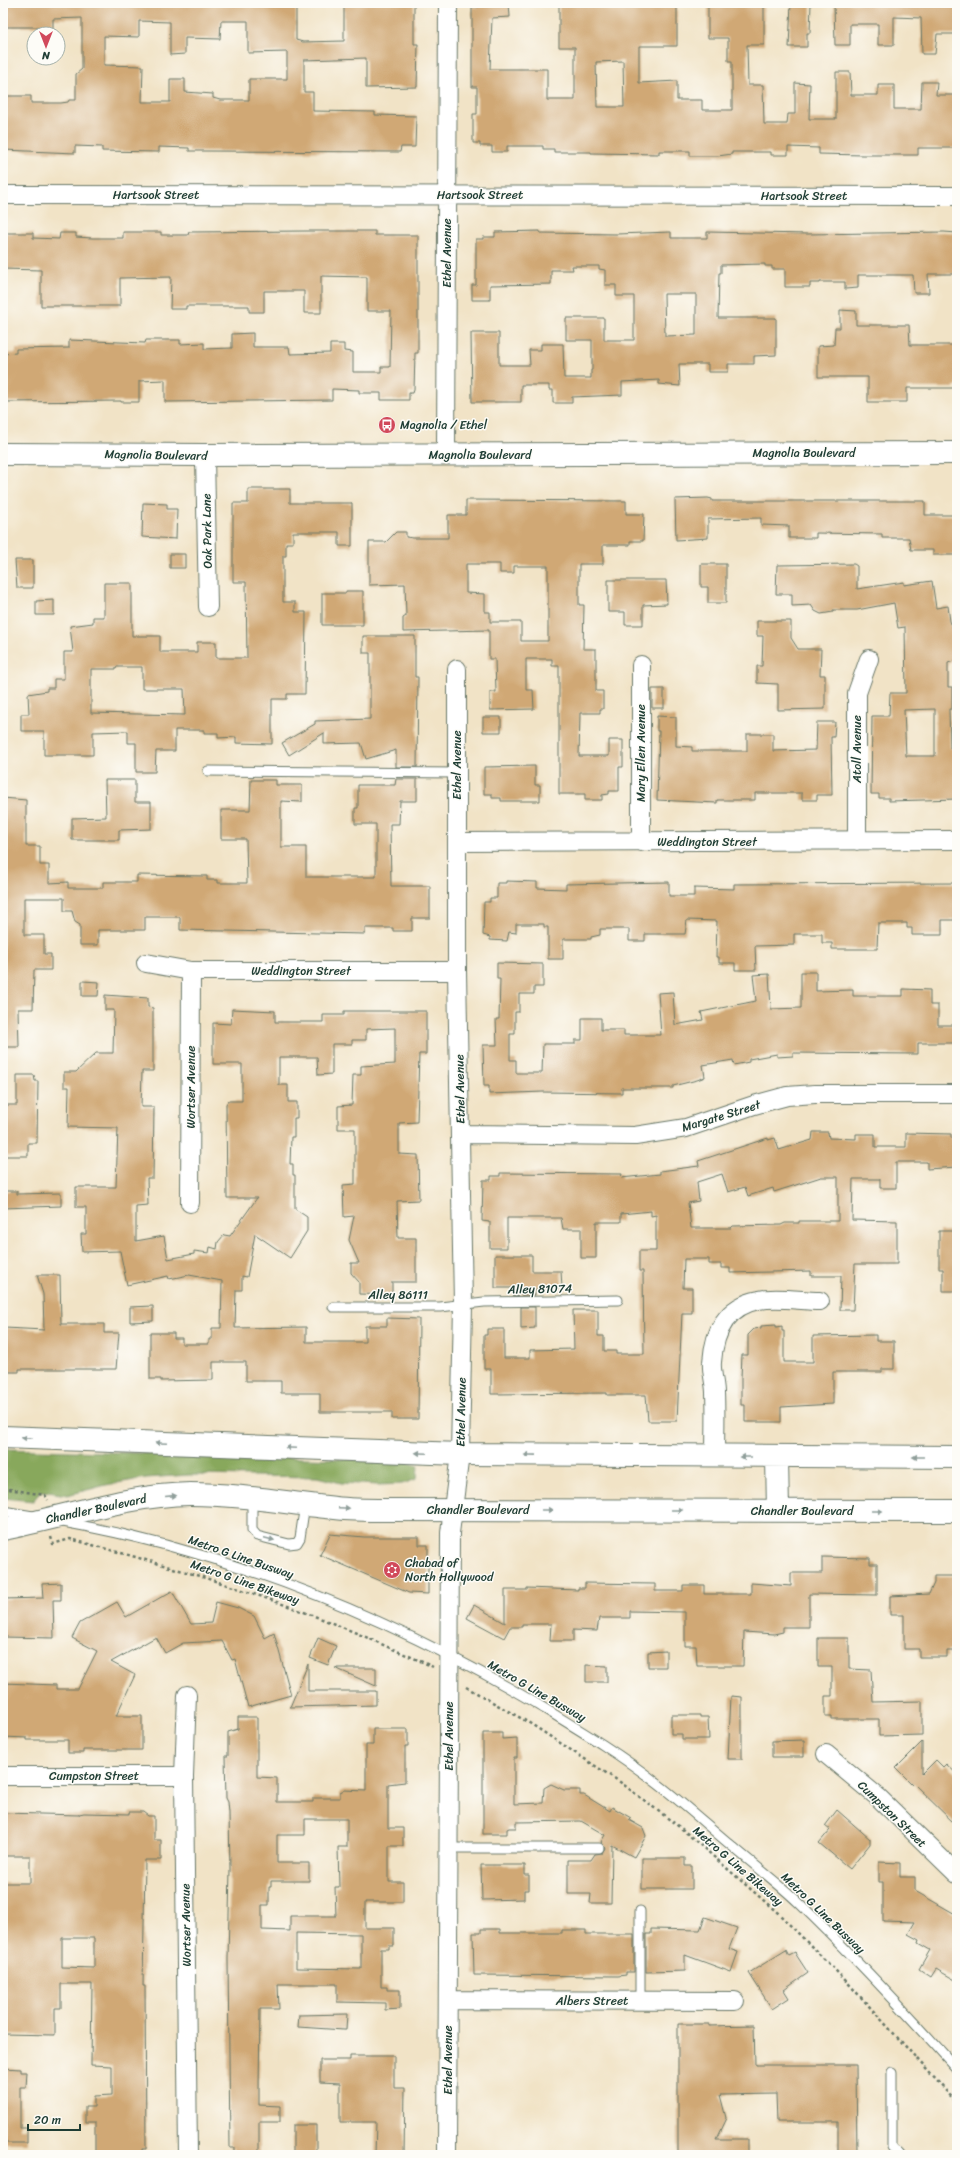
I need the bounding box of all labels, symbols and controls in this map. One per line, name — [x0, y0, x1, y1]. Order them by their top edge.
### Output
north arrow — [26, 26, 66, 66]
text: N — [42, 46, 51, 65]
street label: Hartsook Street — [113, 184, 199, 206]
street label: Hartsook Street — [437, 184, 523, 206]
street label: Hartsook Street — [761, 185, 847, 207]
street label: Ethel Avenue — [436, 218, 458, 288]
place label: Magnolia / Ethel — [400, 414, 488, 436]
bus stop icon: Magnolia / Ethel — [377, 415, 397, 435]
street label: Magnolia Boulevard — [753, 442, 857, 464]
street label: Magnolia Boulevard — [104, 443, 209, 467]
street label: Magnolia Boulevard — [429, 444, 533, 466]
street label: Oak Park Lane — [195, 493, 219, 569]
street label: Mary Ellen Avenue — [630, 704, 652, 802]
street label: Atoll Avenue — [846, 715, 868, 784]
street label: Ethel Avenue — [446, 730, 468, 800]
street label: Weddington Street — [657, 831, 758, 853]
street label: Weddington Street — [251, 960, 352, 982]
street label: Wortser Avenue — [180, 1046, 202, 1129]
street label: Ethel Avenue — [448, 1054, 472, 1124]
street label: Margate Street — [679, 1093, 764, 1138]
street label: Alley 81074 — [507, 1277, 573, 1301]
street label: Alley 86111 — [367, 1284, 428, 1306]
street label: Ethel Avenue — [449, 1377, 473, 1447]
one-way arrow — [20, 1435, 33, 1441]
one-way arrow — [154, 1440, 167, 1446]
one-way arrow — [284, 1445, 297, 1451]
one-way arrow — [415, 1449, 427, 1456]
one-way arrow — [524, 1451, 536, 1458]
one-way arrow — [739, 1454, 752, 1460]
one-way arrow — [911, 1454, 924, 1460]
street label: Chandler Boulevard — [44, 1487, 149, 1530]
one-way arrow — [165, 1492, 177, 1499]
street label: Chandler Boulevard — [427, 1499, 530, 1521]
street label: Chandler Boulevard — [751, 1500, 854, 1522]
one-way arrow — [338, 1505, 350, 1512]
one-way arrow — [541, 1507, 554, 1513]
one-way arrow — [671, 1507, 684, 1513]
one-way arrow — [871, 1508, 884, 1514]
street label: Metro G Line Busway — [185, 1529, 298, 1586]
one-way arrow — [263, 1536, 275, 1542]
place label: Chabad of North Hollywood — [405, 1552, 494, 1588]
street label: Metro G Line Bikeway — [187, 1553, 303, 1611]
synagogue icon: Chabad of North Hollywood — [382, 1560, 402, 1580]
street label: Metro G Line Busway — [484, 1654, 591, 1729]
street label: Ethel Avenue — [438, 1701, 460, 1771]
street label: Cumpston Street — [49, 1765, 139, 1787]
street label: Cumpston Street — [852, 1775, 932, 1853]
street label: Metro G Line Bikeway — [688, 1820, 789, 1912]
street label: Metro G Line Busway — [776, 1867, 871, 1960]
street label: Wortser Avenue — [174, 1883, 198, 1967]
street label: Albers Street — [555, 1990, 628, 2012]
street label: Ethel Avenue — [437, 2025, 459, 2095]
scale bar — [28, 2106, 80, 2132]
text: 20 m — [34, 2109, 61, 2131]

